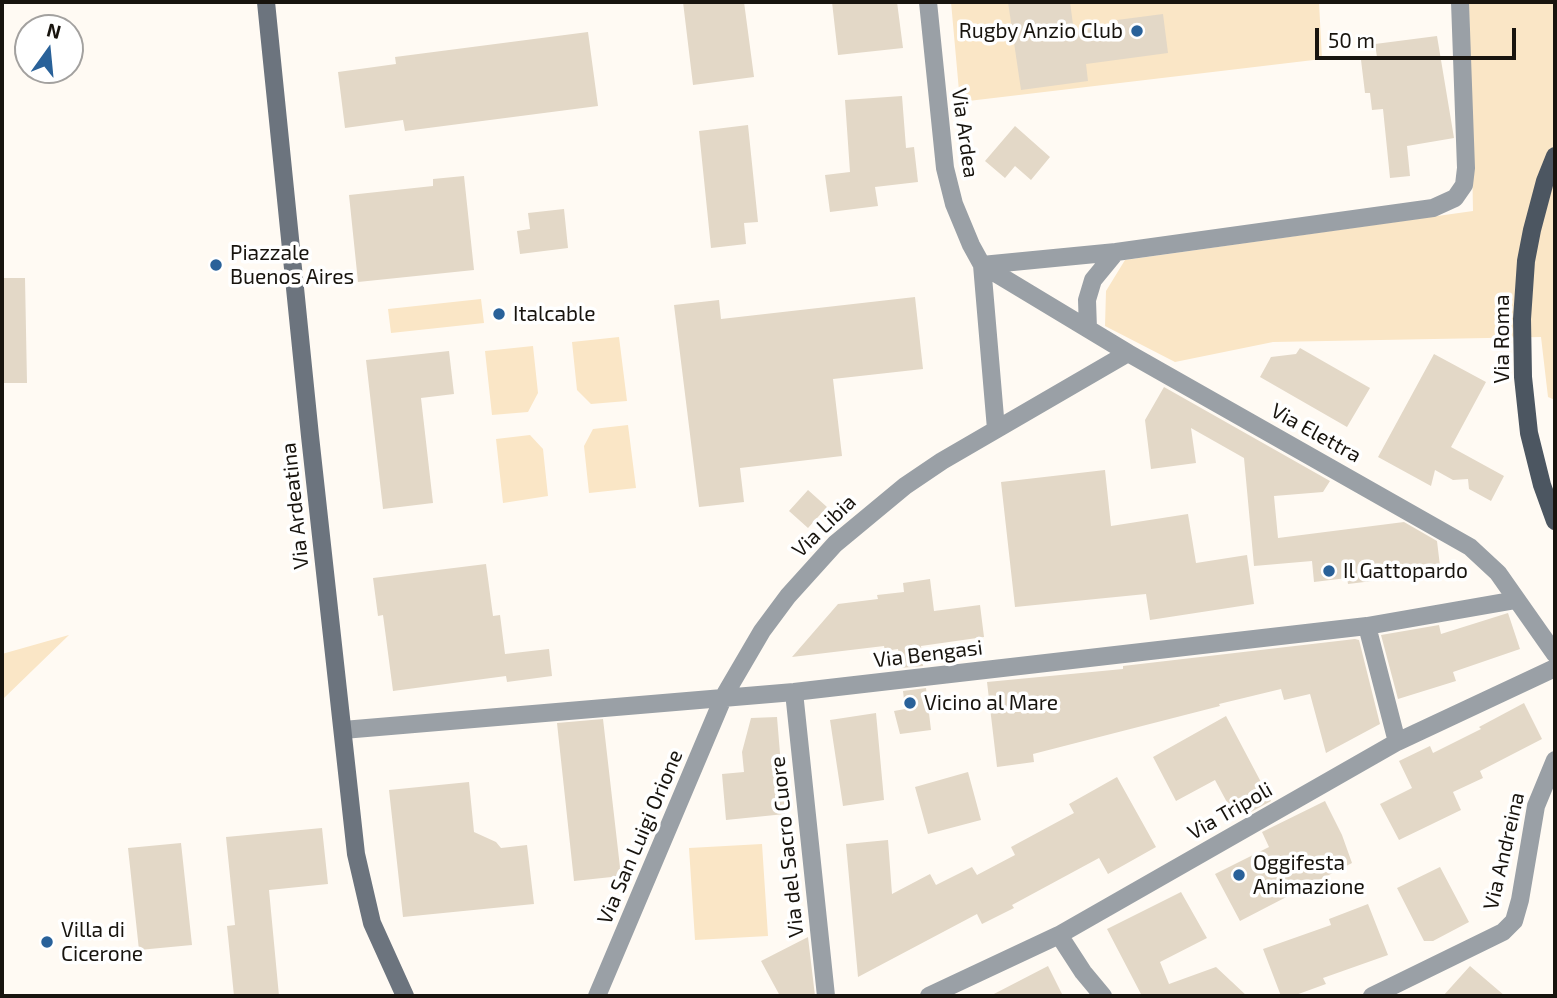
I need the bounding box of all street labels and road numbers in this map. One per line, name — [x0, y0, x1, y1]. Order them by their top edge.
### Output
street label: Via Ardea — [946, 87, 984, 179]
street label: Via Roma — [1489, 295, 1515, 383]
street label: Via Elettra — [1266, 398, 1366, 468]
street label: Via Ardeatina — [276, 441, 314, 571]
street label: Via Libia — [787, 490, 861, 562]
street label: Via Bengasi — [872, 635, 984, 673]
street label: Via San Luigi Orione — [592, 746, 688, 928]
street label: Via del Sacro Cuore — [765, 755, 809, 939]
street label: Via Tripoli — [1183, 777, 1277, 845]
street label: Via Andreina — [1478, 790, 1530, 912]

